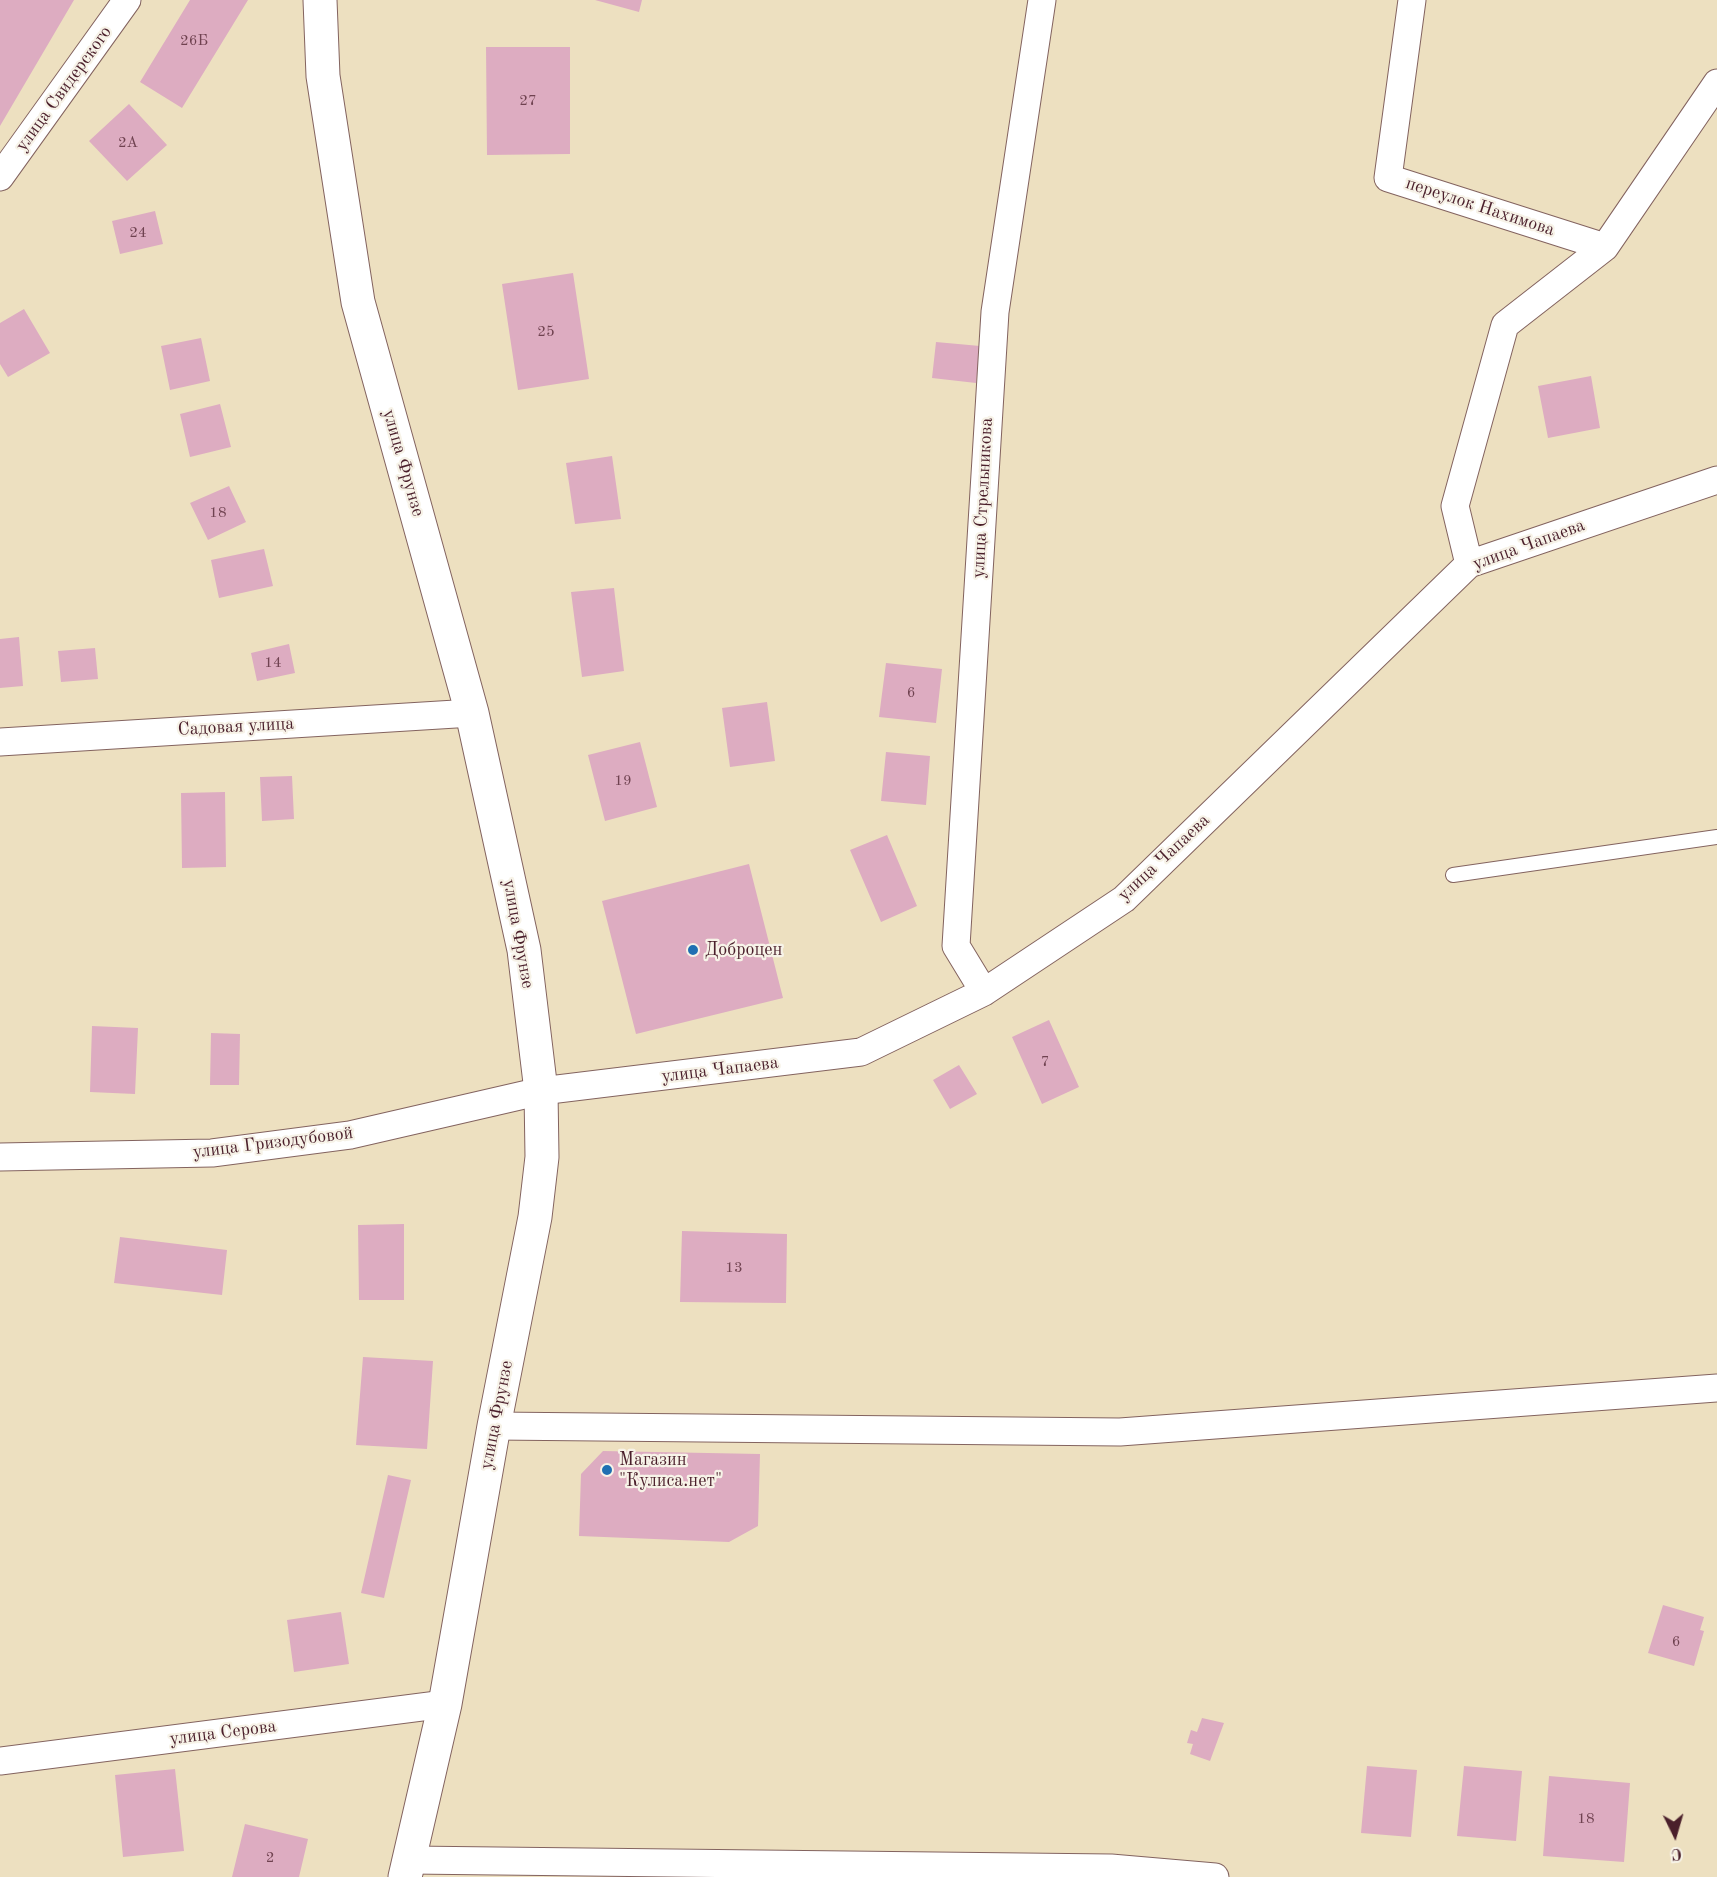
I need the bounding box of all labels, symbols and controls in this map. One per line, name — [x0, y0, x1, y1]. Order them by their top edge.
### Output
street label: улица Свидерского — [11, 22, 117, 156]
house number: 26Б — [180, 32, 208, 50]
house number: 27 — [519, 92, 537, 110]
house number: 2А — [118, 134, 138, 152]
street label: переулок Нахимова — [1403, 173, 1557, 241]
house number: 24 — [129, 224, 147, 242]
house number: 25 — [537, 323, 555, 341]
street label: улица Фрунзе — [377, 407, 429, 519]
street label: улица Стрельникова — [968, 417, 998, 579]
house number: 18 — [209, 504, 227, 522]
street label: улица Чапаева — [1470, 515, 1588, 575]
house number: 14 — [264, 654, 282, 672]
house number: 6 — [907, 684, 915, 702]
street label: Садовая улица — [177, 713, 295, 741]
house number: 19 — [614, 772, 632, 790]
street label: улица Чапаева — [1114, 810, 1214, 906]
street label: улица Фрунзе — [498, 878, 538, 990]
place label: Доброцен — [705, 939, 782, 961]
marker: Доброцен — [686, 943, 700, 957]
street label: улица Чапаева — [660, 1052, 780, 1088]
house number: 7 — [1041, 1053, 1049, 1071]
street label: улица Гризодубовой — [192, 1122, 354, 1164]
house number: 13 — [725, 1259, 743, 1277]
street label: улица Фрунзе — [476, 1359, 518, 1471]
place label: Магазин "Кулиса.нет" — [619, 1449, 722, 1492]
marker: Магазин "Кулиса.нет" — [600, 1463, 614, 1477]
house number: 6 — [1672, 1633, 1680, 1651]
street label: улица Серова — [168, 1716, 278, 1750]
north arrow — [1645, 1805, 1705, 1865]
house number: 18 — [1577, 1810, 1595, 1828]
text: С — [1671, 1845, 1683, 1861]
house number: 2 — [266, 1849, 274, 1867]

